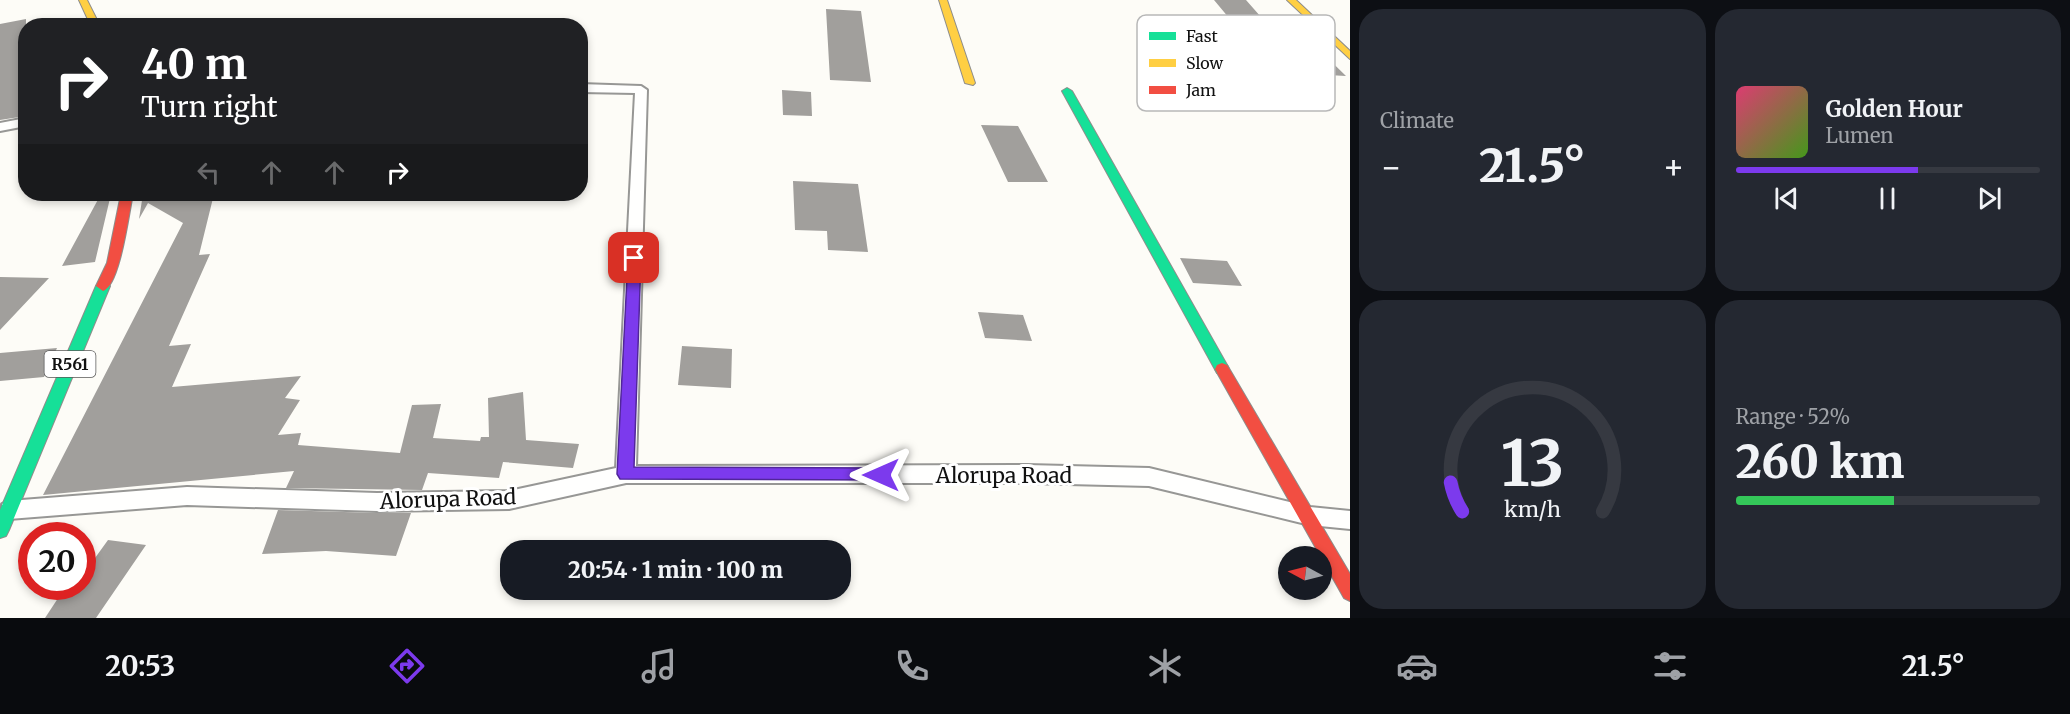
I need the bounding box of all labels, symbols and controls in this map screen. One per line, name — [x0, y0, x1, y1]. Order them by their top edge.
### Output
legend — [1137, 15, 1335, 111]
text: Fast — [1186, 26, 1219, 46]
text: 40 m — [141, 38, 247, 90]
icon: right — [42, 42, 120, 120]
text: Slow — [1186, 53, 1224, 73]
text: Jam — [1185, 80, 1216, 100]
text: Turn right — [141, 90, 278, 124]
text: Golden Hour — [1826, 95, 1963, 123]
text: Climate — [1380, 108, 1454, 133]
text: Lumen — [1826, 123, 1894, 148]
text: 21.5° — [1479, 138, 1585, 194]
text: − — [1380, 147, 1402, 188]
text: + — [1662, 147, 1684, 188]
icon: left — [192, 156, 225, 189]
icon: ahead — [255, 156, 288, 189]
icon: ahead — [318, 156, 351, 189]
icon: right — [381, 156, 414, 189]
icon: previous — [1770, 182, 1803, 215]
icon: pause — [1871, 182, 1904, 215]
icon: next — [1973, 182, 2006, 215]
pin — [608, 232, 659, 283]
icon: arrive — [617, 241, 650, 274]
road number: R561 — [44, 351, 96, 377]
text: Range · 52% — [1736, 404, 1850, 429]
text: 13 — [1501, 425, 1564, 503]
text: 260 km — [1736, 434, 1904, 490]
position arrow — [849, 443, 913, 507]
street label: Alorupa Road — [935, 462, 1073, 489]
street label: Alorupa Road — [378, 483, 517, 515]
text: km/h — [1504, 496, 1561, 523]
speed limit sign: 20 — [18, 522, 96, 600]
north arrow — [1278, 546, 1332, 600]
map controls — [1278, 546, 1332, 600]
text: 20:54 · 1 min · 100 m — [568, 556, 783, 584]
icon: directions — [386, 645, 428, 687]
icon: music — [638, 645, 680, 687]
icon: phone — [891, 645, 933, 687]
icon: climate — [1144, 645, 1186, 687]
icon: car — [1396, 645, 1438, 687]
icon: filters — [1649, 645, 1691, 687]
text: 20:53 — [105, 649, 175, 683]
text: 21.5° — [1902, 649, 1965, 683]

